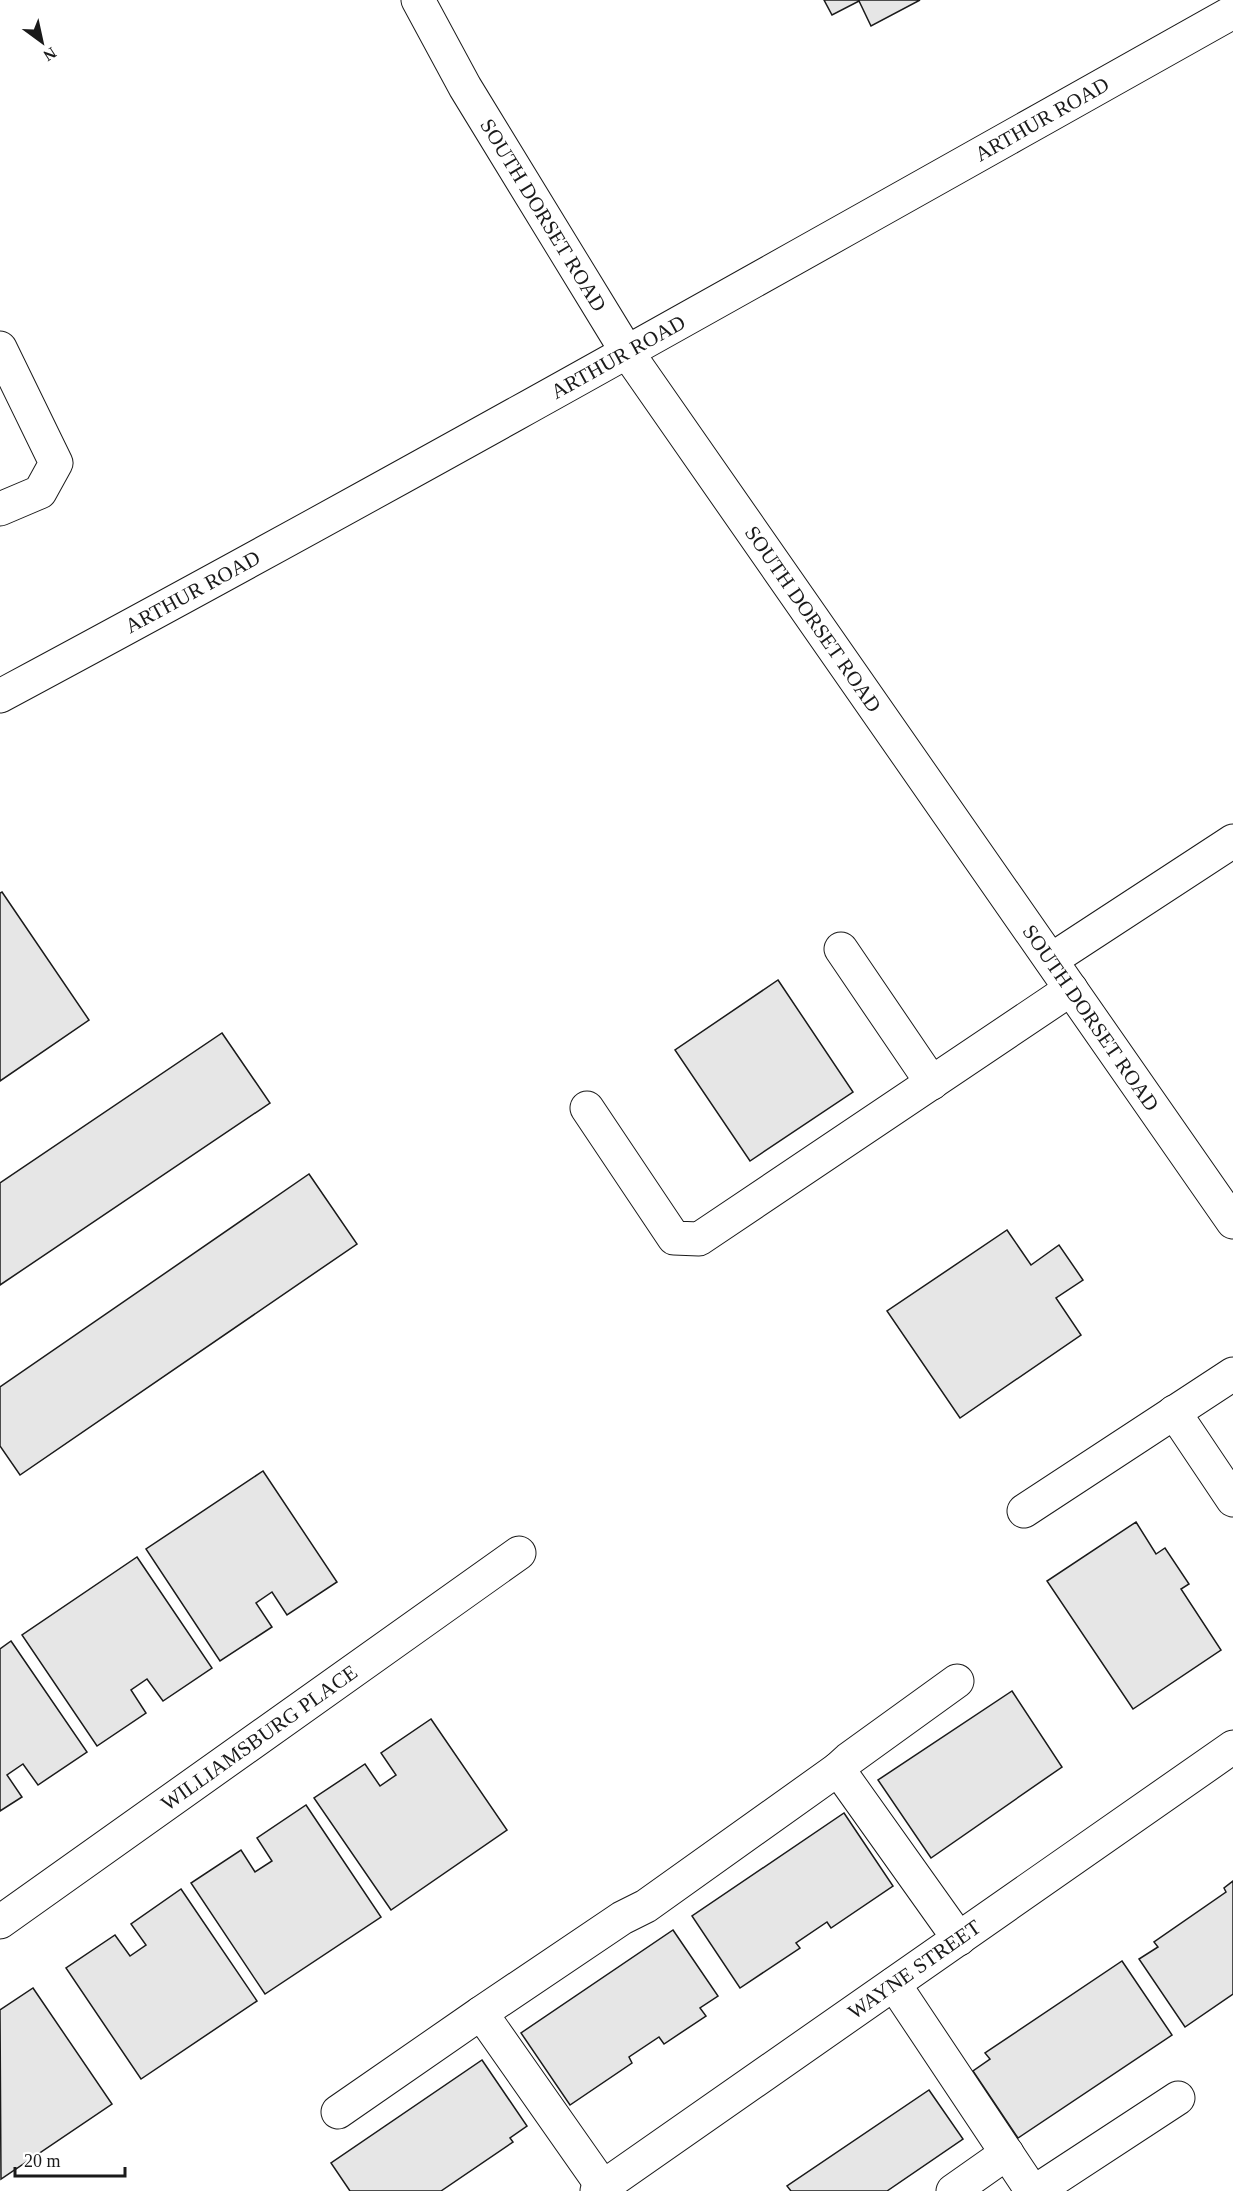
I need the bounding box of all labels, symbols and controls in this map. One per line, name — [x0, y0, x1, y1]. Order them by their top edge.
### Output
north arrow — [12, 12, 72, 72]
text: N — [40, 44, 59, 65]
street label: ARTHUR ROAD — [971, 72, 1113, 166]
street label: SOUTH DORSET ROAD — [475, 114, 611, 316]
street label: ARTHUR ROAD — [547, 310, 689, 404]
street label: SOUTH DORSET ROAD — [740, 521, 886, 717]
street label: ARTHUR ROAD — [121, 545, 264, 638]
street label: SOUTH DORSET ROAD — [1018, 920, 1164, 1116]
street label: WILLIAMSBURG PLACE — [156, 1660, 362, 1816]
street label: WAYNE STREET — [843, 1915, 985, 2024]
scale bar — [15, 2140, 124, 2178]
text: 20 m — [24, 2151, 61, 2171]

